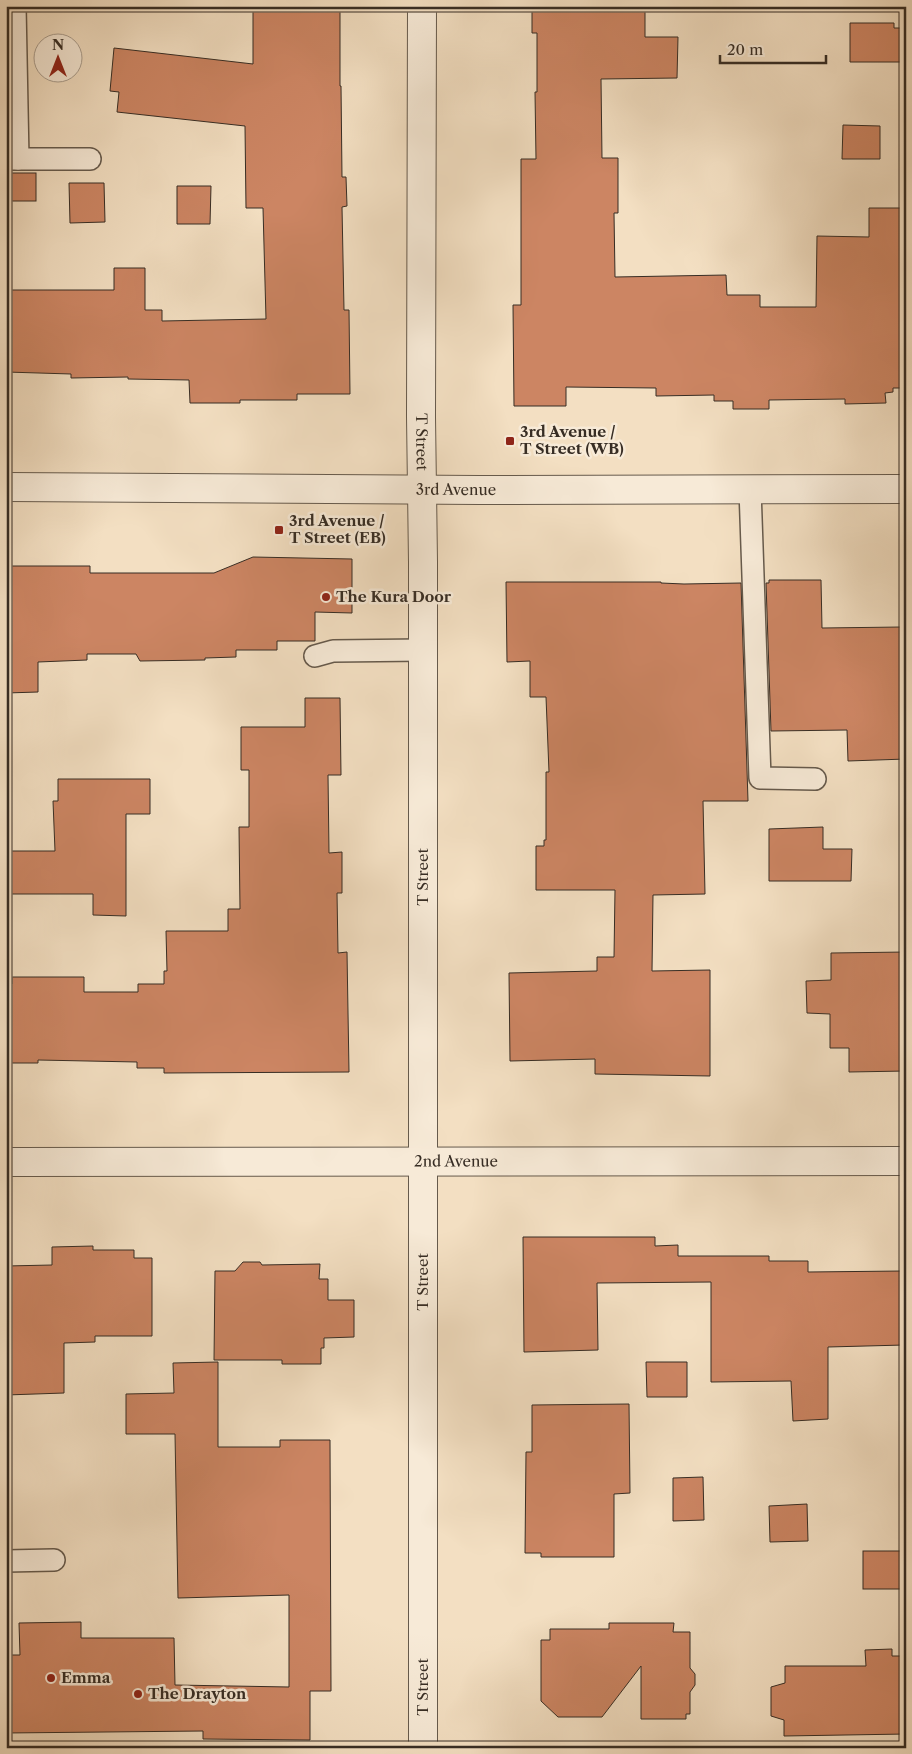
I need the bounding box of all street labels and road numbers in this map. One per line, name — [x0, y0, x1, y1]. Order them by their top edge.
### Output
street label: T Street — [412, 413, 432, 472]
street label: 3rd Avenue — [416, 480, 496, 499]
street label: T Street — [413, 848, 432, 906]
street label: 2nd Avenue — [414, 1151, 498, 1171]
street label: T Street — [413, 1253, 432, 1311]
street label: T Street — [413, 1658, 432, 1716]

